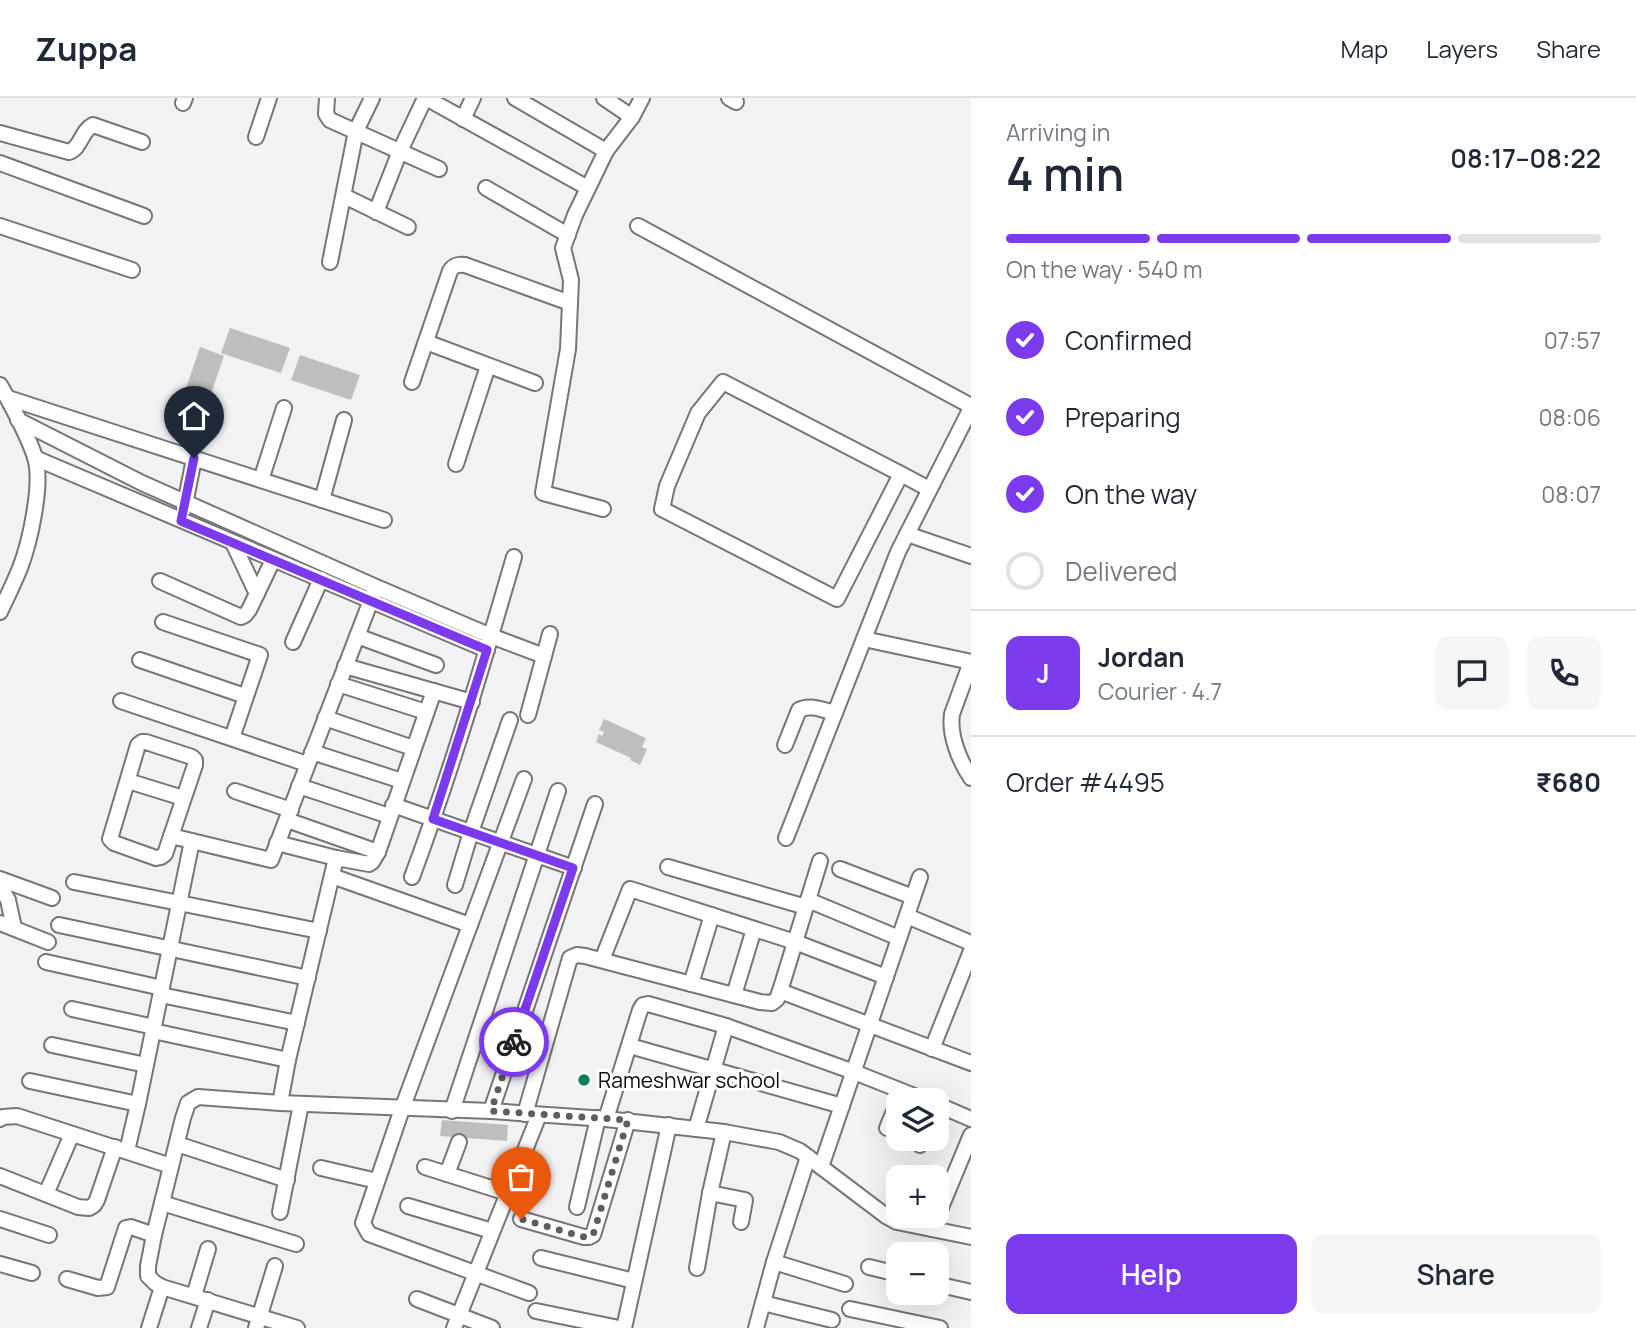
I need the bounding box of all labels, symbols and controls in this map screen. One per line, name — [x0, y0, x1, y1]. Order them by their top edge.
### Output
text: Zuppa — [35, 26, 137, 71]
text: Map — [1341, 32, 1388, 65]
text: Layers — [1426, 32, 1498, 65]
text: Share — [1536, 32, 1601, 65]
text: Arriving in — [1006, 116, 1111, 148]
text: 08:17–08:22 — [1450, 140, 1601, 176]
text: 4 min — [1006, 142, 1124, 205]
text: On the way · 540 m — [1006, 253, 1202, 285]
icon: check — [1006, 321, 1044, 359]
text: Confirmed — [1065, 322, 1192, 358]
text: 07:57 — [1544, 324, 1601, 356]
pin — [164, 386, 224, 458]
icon: home — [175, 397, 213, 435]
icon: check — [1006, 398, 1044, 436]
text: Preparing — [1065, 399, 1181, 435]
text: 08:06 — [1538, 401, 1601, 433]
icon: check — [1006, 475, 1044, 513]
text: On the way — [1065, 476, 1197, 512]
text: 08:07 — [1541, 478, 1601, 510]
text: Delivered — [1065, 553, 1177, 589]
button: chat — [1435, 636, 1509, 710]
button: phone — [1527, 636, 1601, 710]
text: Jordan — [1098, 639, 1184, 675]
text: J — [1036, 655, 1050, 691]
text: Courier · 4.7 — [1098, 675, 1222, 707]
text: Order #4495 — [1006, 764, 1165, 800]
text: ₹680 — [1536, 764, 1601, 800]
courier — [479, 1007, 549, 1077]
icon: bike — [495, 1023, 533, 1061]
place label: Rameshwar school — [598, 1066, 780, 1094]
marker: Rameshwar school — [576, 1072, 592, 1088]
map controls — [886, 1088, 949, 1305]
button: layers — [886, 1088, 949, 1151]
pin — [491, 1147, 551, 1219]
icon: bag — [502, 1158, 540, 1196]
button: + — [886, 1165, 949, 1228]
button: Help — [1006, 1234, 1297, 1314]
button: Share — [1311, 1234, 1601, 1314]
button: − — [886, 1242, 949, 1305]

